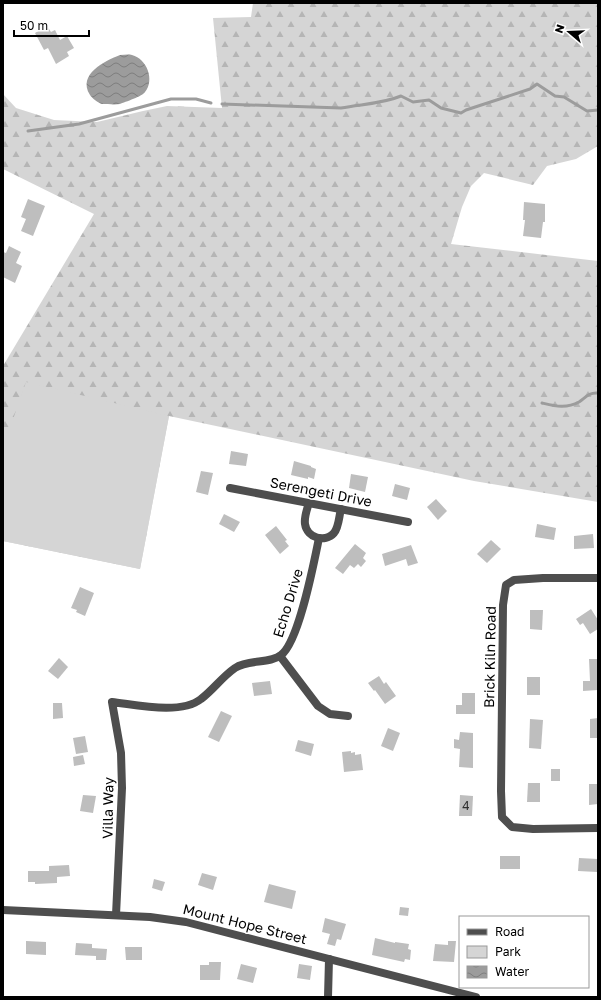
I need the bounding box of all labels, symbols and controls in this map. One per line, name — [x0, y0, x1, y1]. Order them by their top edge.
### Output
scale bar — [14, 12, 89, 38]
north arrow — [549, 12, 589, 52]
text: 50 m — [20, 18, 48, 33]
text: N — [552, 23, 567, 35]
street label: Serengeti Drive — [269, 473, 373, 510]
street label: Echo Drive — [269, 566, 306, 639]
street label: Brick Kiln Road — [480, 606, 499, 708]
street label: Villa Way — [98, 777, 117, 839]
house number: 4 — [462, 798, 470, 813]
street label: Mount Hope Street — [181, 900, 309, 947]
legend — [459, 916, 589, 988]
text: Road — [495, 924, 524, 939]
text: Park — [495, 944, 521, 959]
text: Water — [495, 964, 529, 979]

